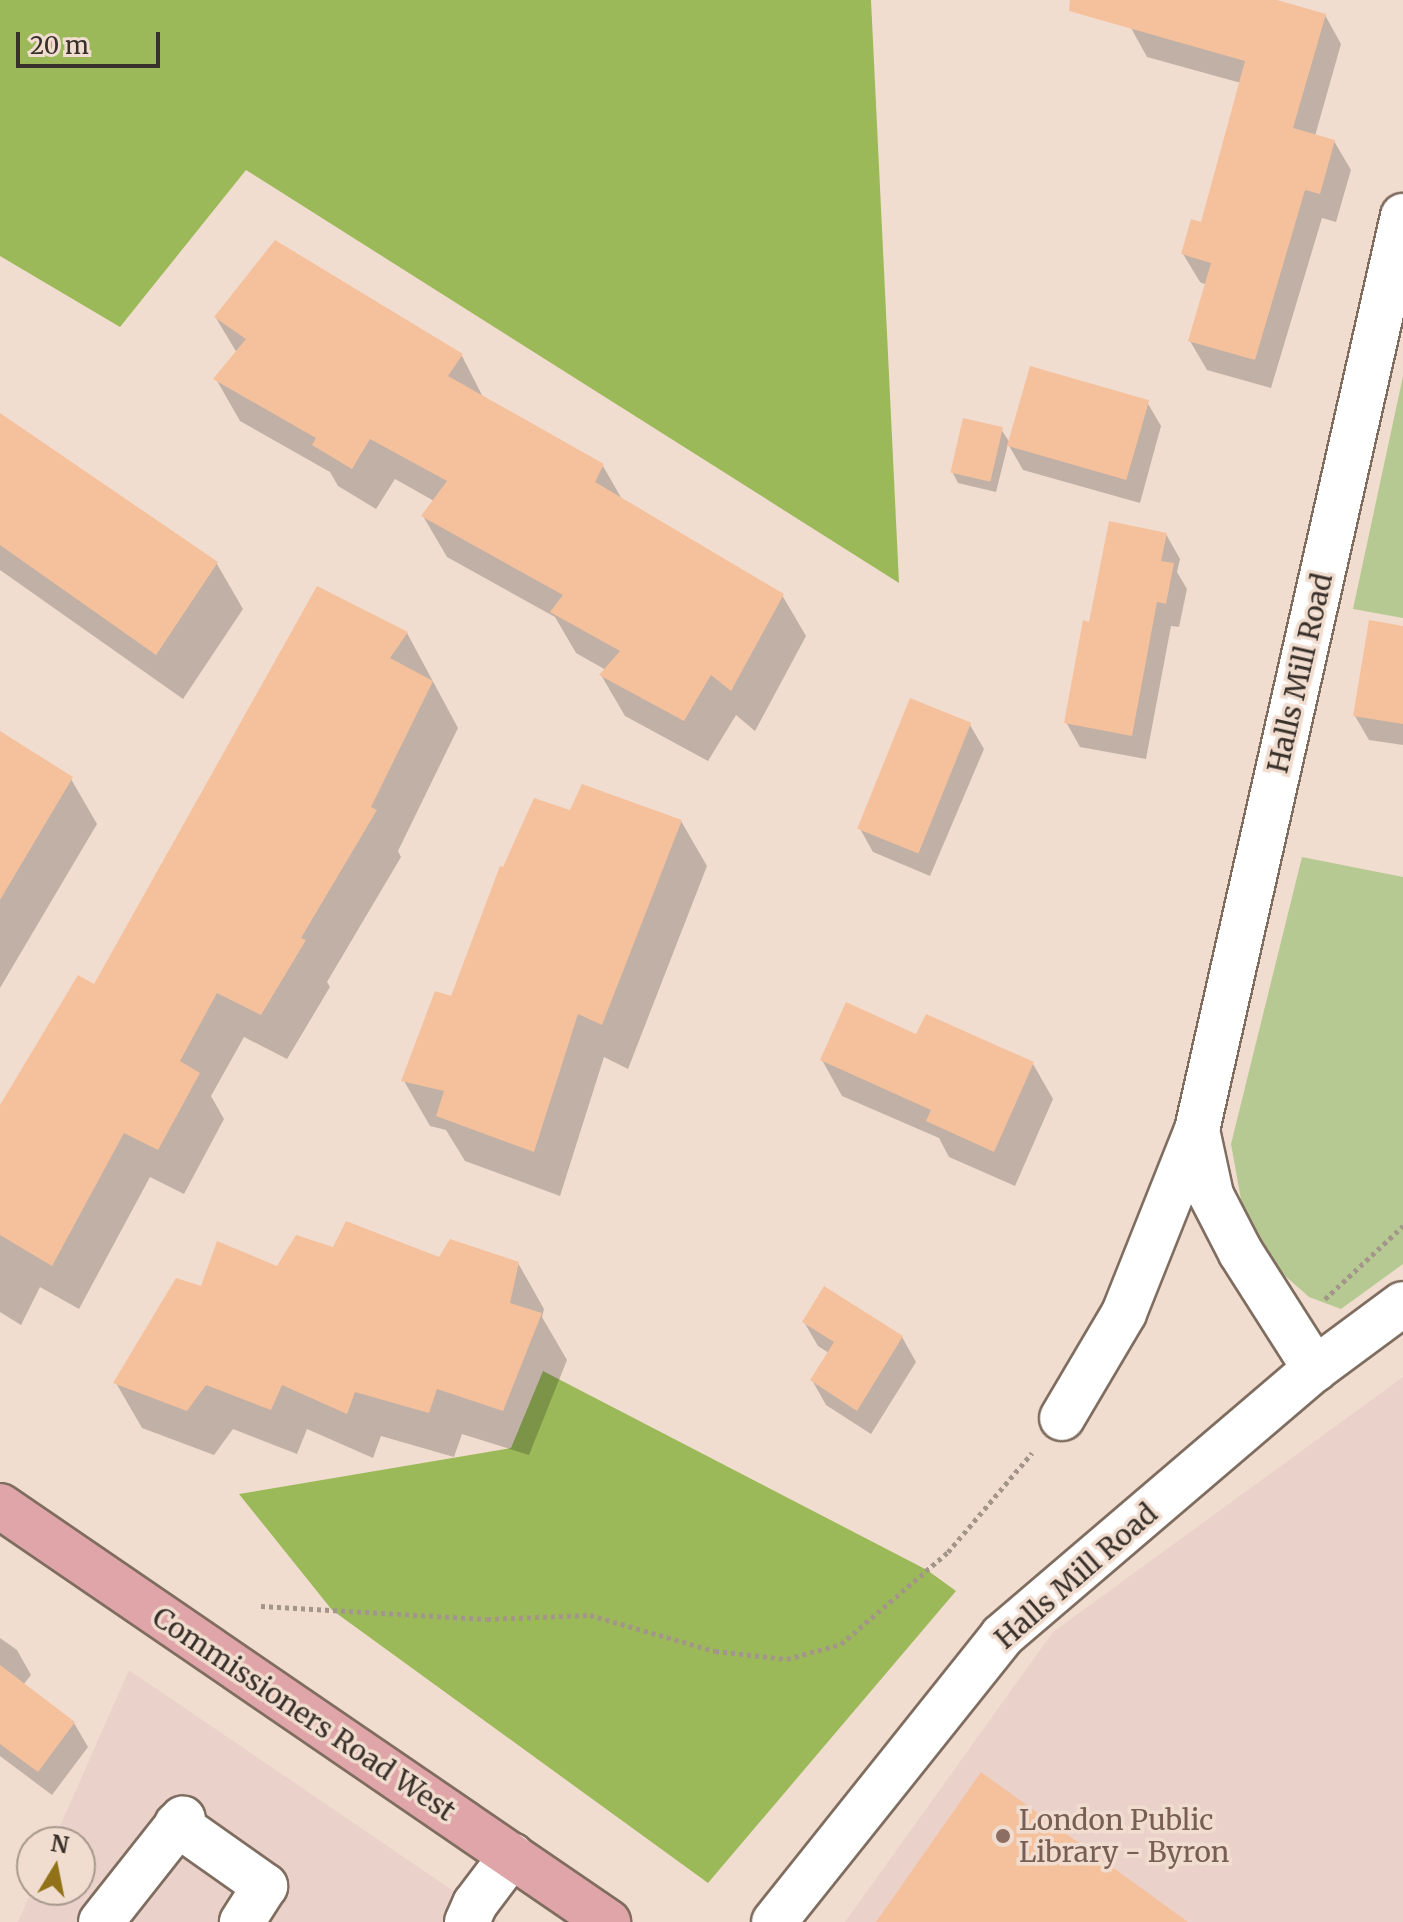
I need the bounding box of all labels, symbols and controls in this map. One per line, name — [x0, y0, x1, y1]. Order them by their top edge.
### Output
scale bar — [20, 16, 164, 66]
text: 20 m — [30, 30, 89, 61]
street label: Halls Mill Road — [1261, 570, 1339, 776]
street label: Halls Mill Road — [988, 1496, 1164, 1656]
street label: Commissioners Road West — [146, 1600, 462, 1828]
place label: London Public Library - Byron — [1019, 1803, 1229, 1869]
north arrow — [16, 1826, 96, 1906]
marker: London Public Library - Byron — [994, 1827, 1012, 1845]
text: N — [49, 1829, 71, 1860]

